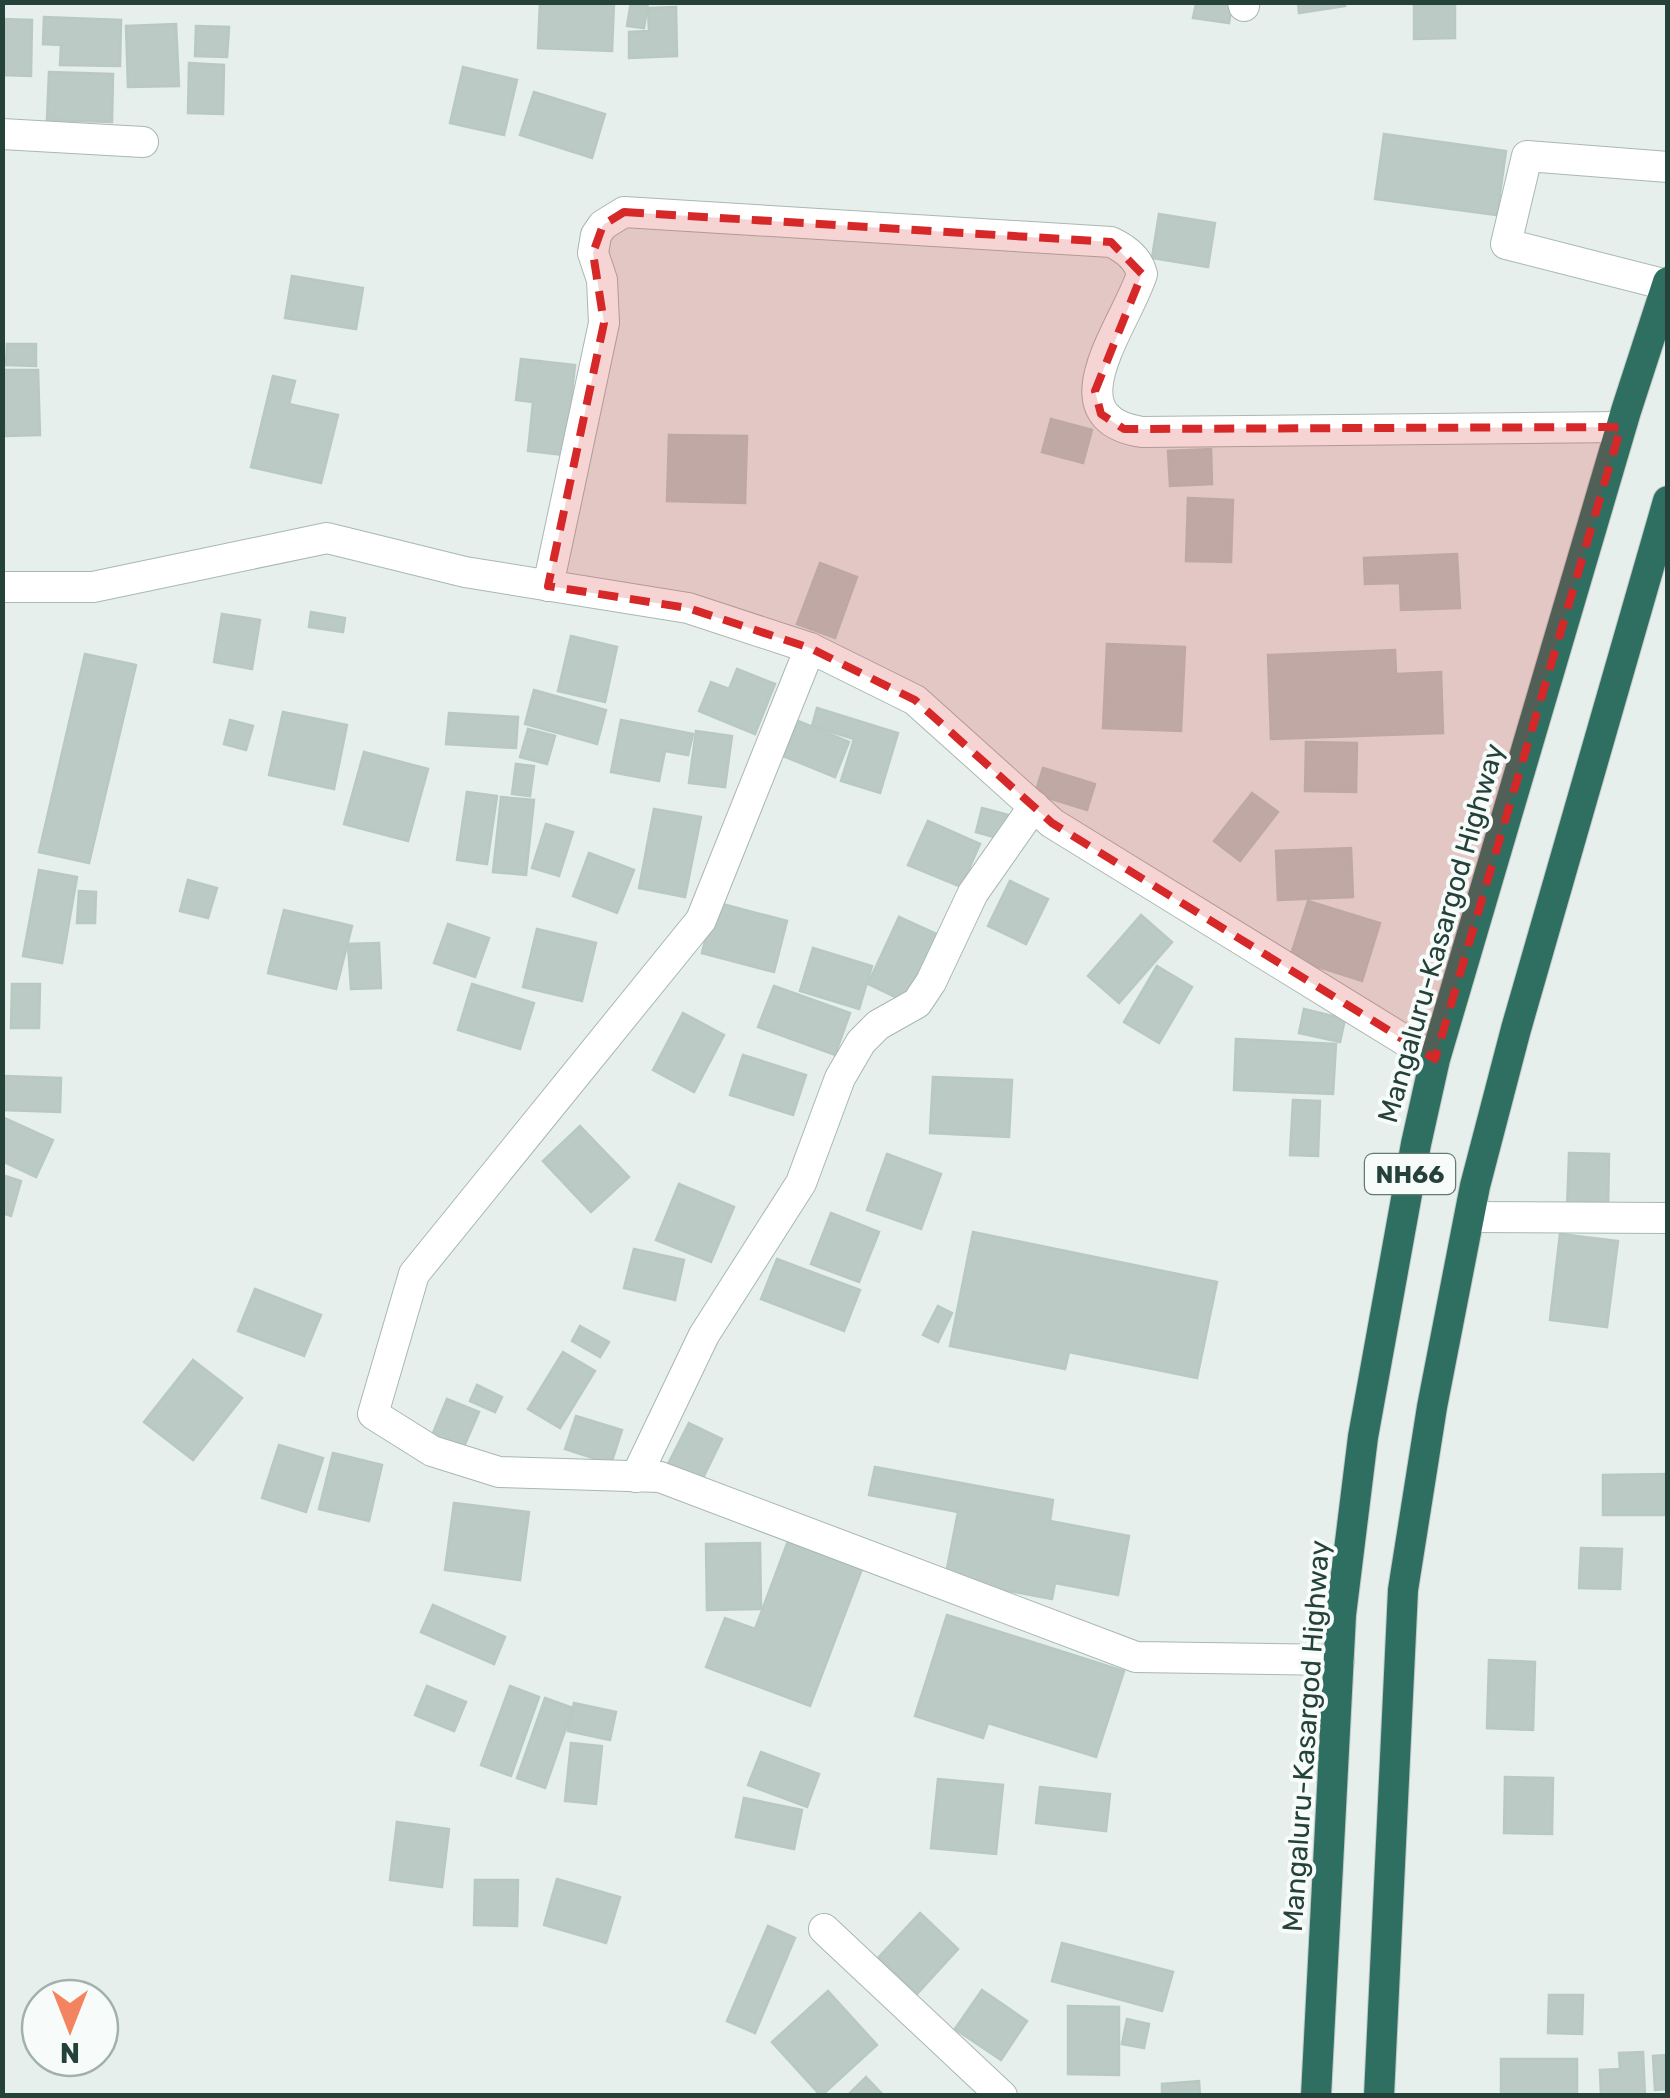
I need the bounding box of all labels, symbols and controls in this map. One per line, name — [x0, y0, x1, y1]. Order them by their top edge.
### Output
street label: Mangaluru-Kasargod Highway — [1371, 740, 1511, 1126]
road number: NH66 — [1365, 1154, 1455, 1194]
street label: Mangaluru-Kasargod Highway — [1276, 1539, 1336, 1933]
north arrow — [20, 1978, 120, 2078]
text: N — [60, 2036, 80, 2069]

